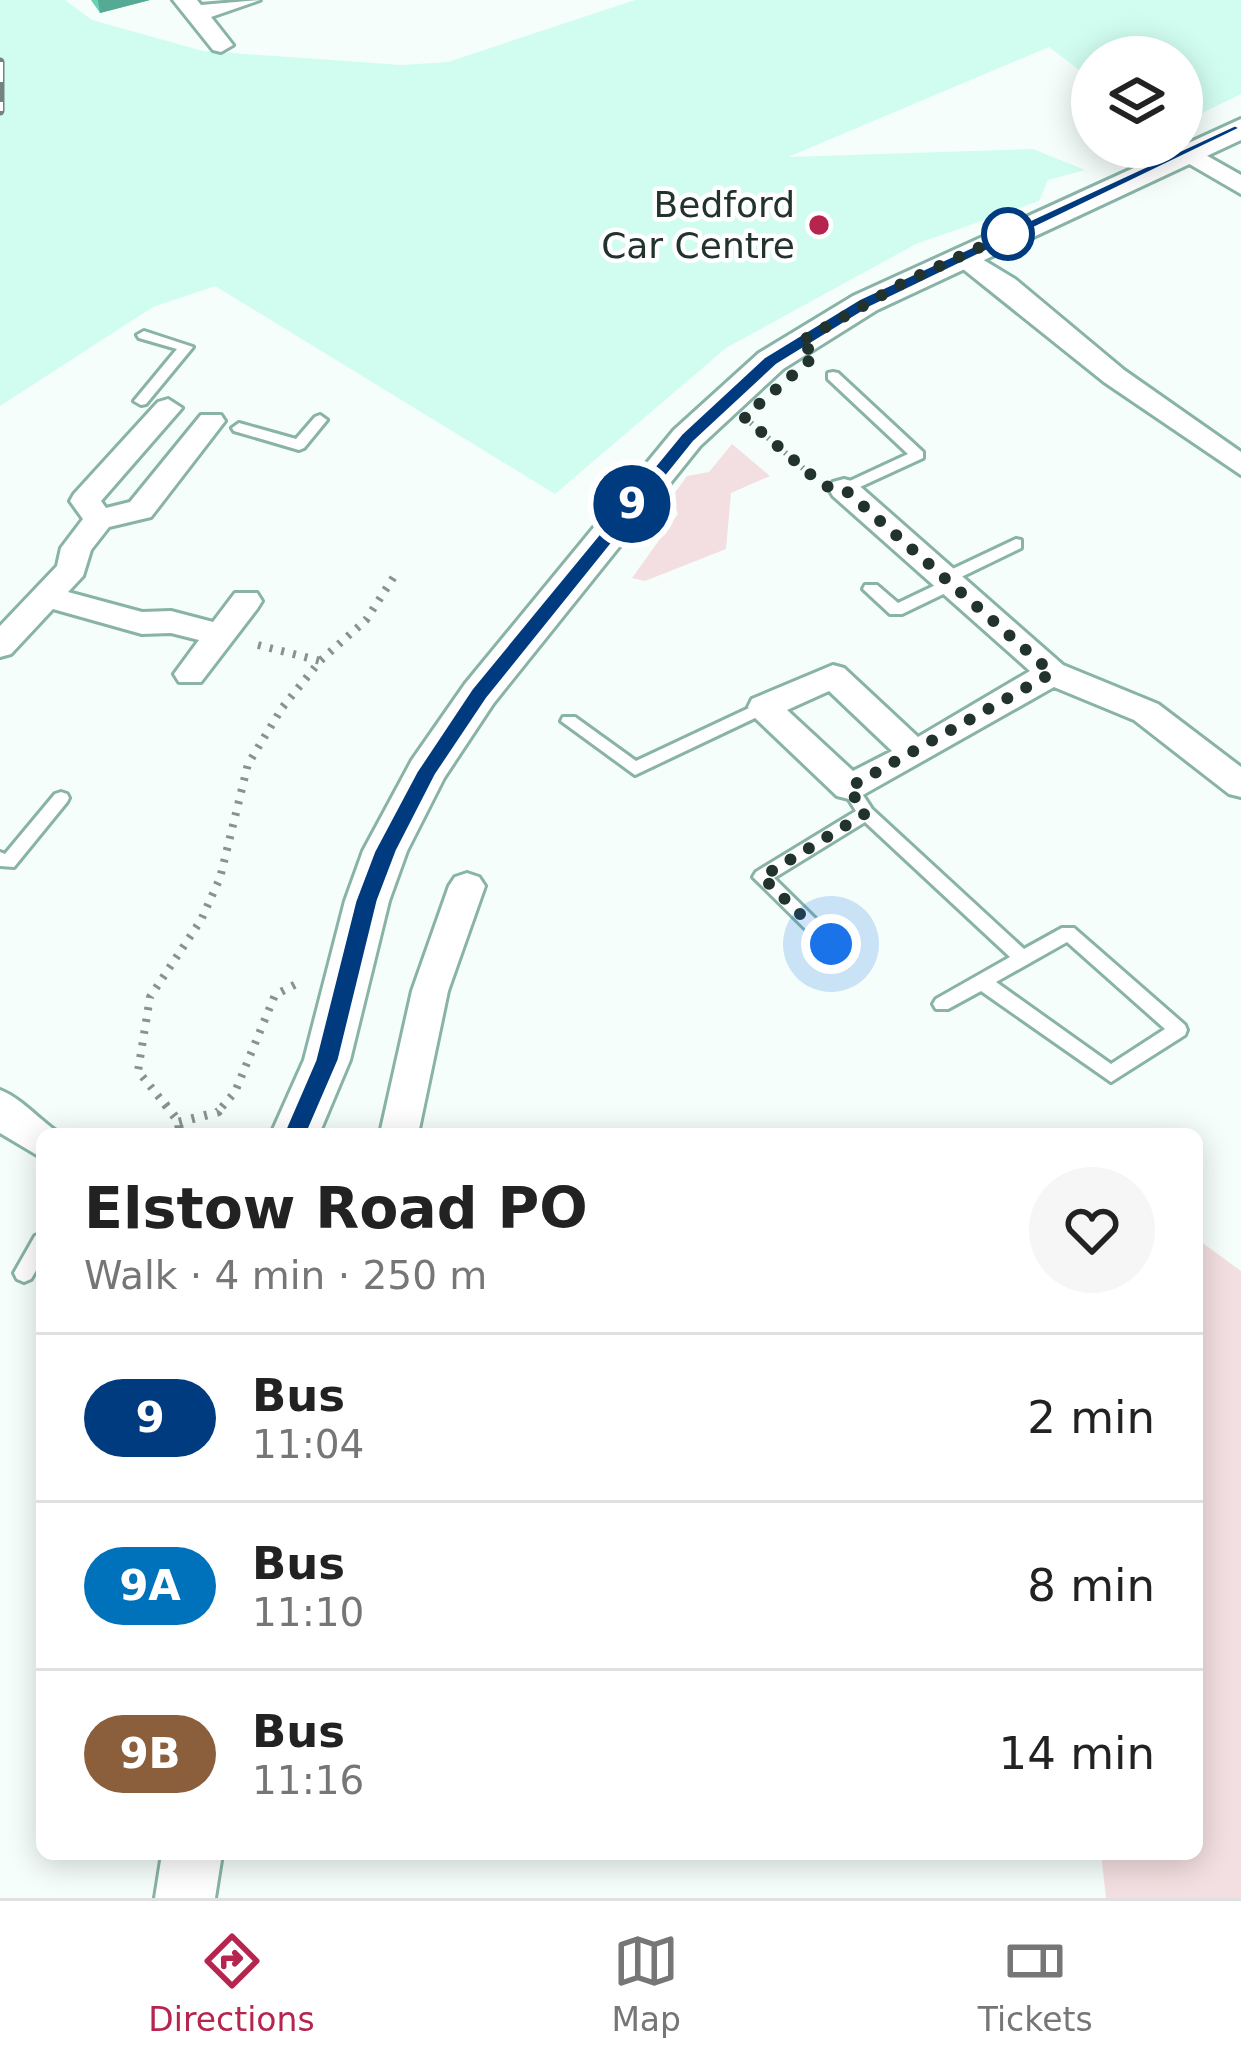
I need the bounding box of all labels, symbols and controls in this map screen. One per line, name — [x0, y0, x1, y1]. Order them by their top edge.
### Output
map controls — [1071, 36, 1203, 168]
button: layers — [1071, 36, 1203, 168]
place label: Bedford Car Centre — [601, 184, 795, 266]
unlabelled marker — [983, 209, 1033, 259]
marker: Bedford Car Centre — [806, 212, 832, 238]
line badge: 9 — [593, 465, 671, 543]
text: 9 — [617, 479, 647, 528]
your location — [801, 914, 861, 974]
button: heart — [1029, 1167, 1155, 1293]
text: Elstow Road PO — [84, 1175, 588, 1241]
text: Walk · 4 min · 250 m — [84, 1253, 487, 1298]
text: Bus — [252, 1369, 345, 1422]
text: 2 min — [1027, 1391, 1155, 1444]
text: 9 — [135, 1393, 165, 1442]
text: 11:04 — [252, 1422, 364, 1467]
text: Bus — [252, 1537, 345, 1590]
text: 8 min — [1027, 1559, 1155, 1612]
text: 9A — [119, 1561, 181, 1610]
text: 11:10 — [252, 1590, 364, 1635]
text: Bus — [252, 1705, 345, 1758]
text: 14 min — [999, 1727, 1155, 1780]
text: 9B — [119, 1729, 181, 1778]
text: 11:16 — [252, 1758, 364, 1803]
tab: Directions — [148, 1928, 315, 2039]
tab: Map — [611, 1928, 681, 2039]
tab: Tickets — [978, 1928, 1093, 2039]

